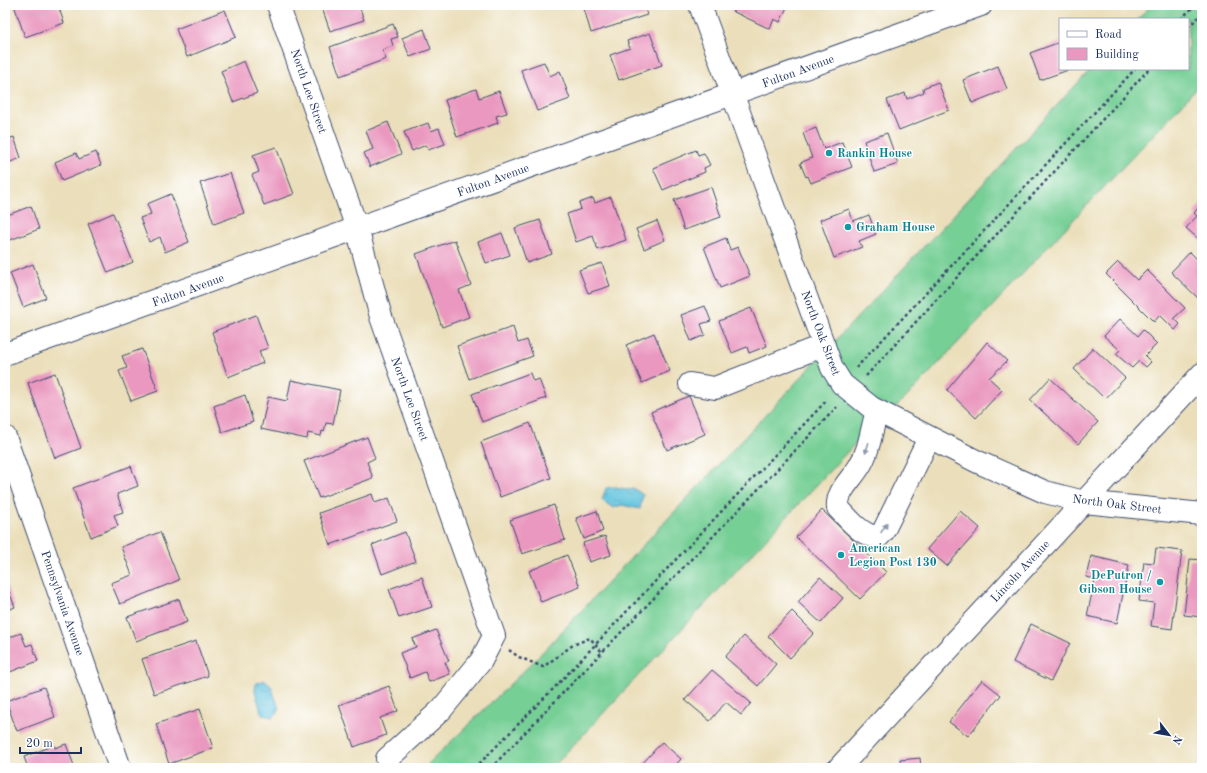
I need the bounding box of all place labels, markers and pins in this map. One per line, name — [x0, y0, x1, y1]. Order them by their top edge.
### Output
marker: Rankin House — [824, 148, 834, 158]
place label: Rankin House — [837, 148, 913, 160]
marker: Graham House — [843, 222, 853, 232]
place label: Graham House — [856, 222, 935, 234]
place label: American Legion Post 130 — [849, 543, 937, 569]
marker: American Legion Post 130 — [836, 550, 846, 560]
place label: DePutron / Gibson House — [1079, 570, 1152, 596]
marker: DePutron / Gibson House — [1155, 577, 1165, 587]

